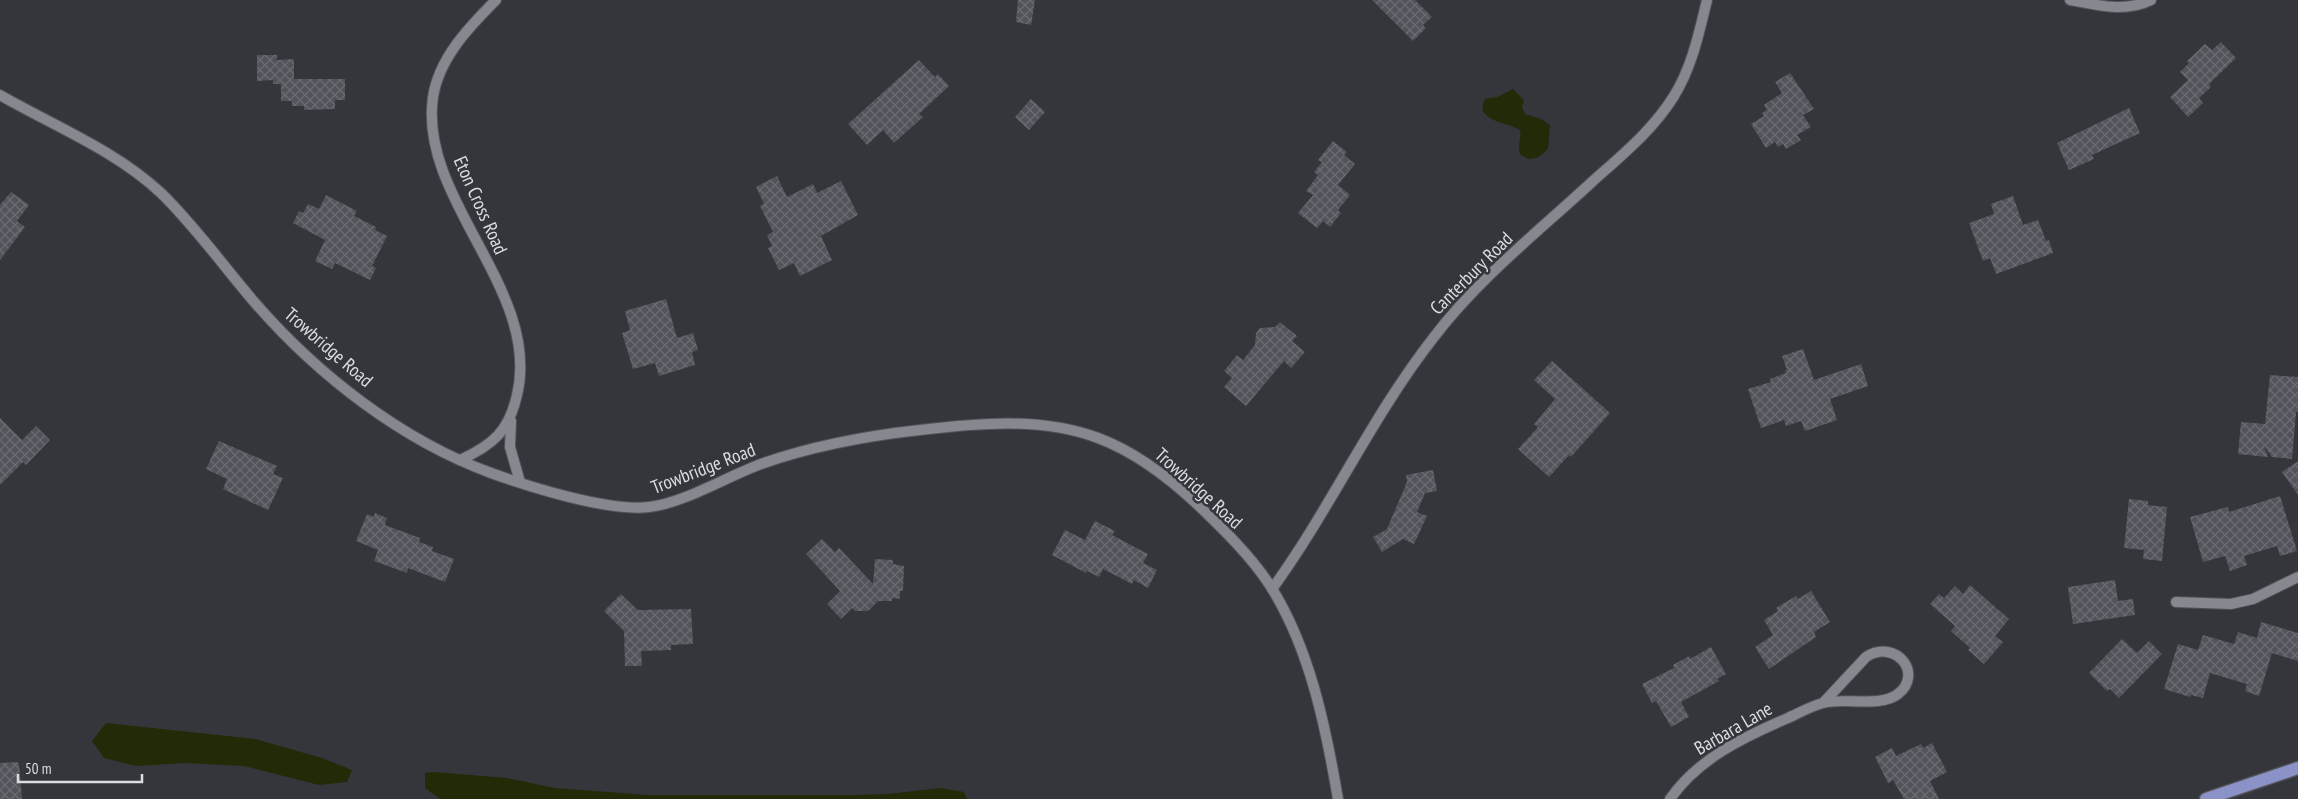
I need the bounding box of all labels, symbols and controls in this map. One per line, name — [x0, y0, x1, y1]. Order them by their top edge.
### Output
street label: Eton Cross Road — [449, 152, 513, 258]
street label: Canterbury Road — [1425, 227, 1517, 319]
street label: Trowbridge Road — [280, 302, 378, 392]
street label: Trowbridge Road — [648, 437, 758, 499]
street label: Trowbridge Road — [1150, 442, 1248, 534]
street label: Barbara Lane — [1690, 696, 1776, 760]
scale bar — [18, 752, 141, 784]
text: 50 m — [25, 759, 51, 778]

